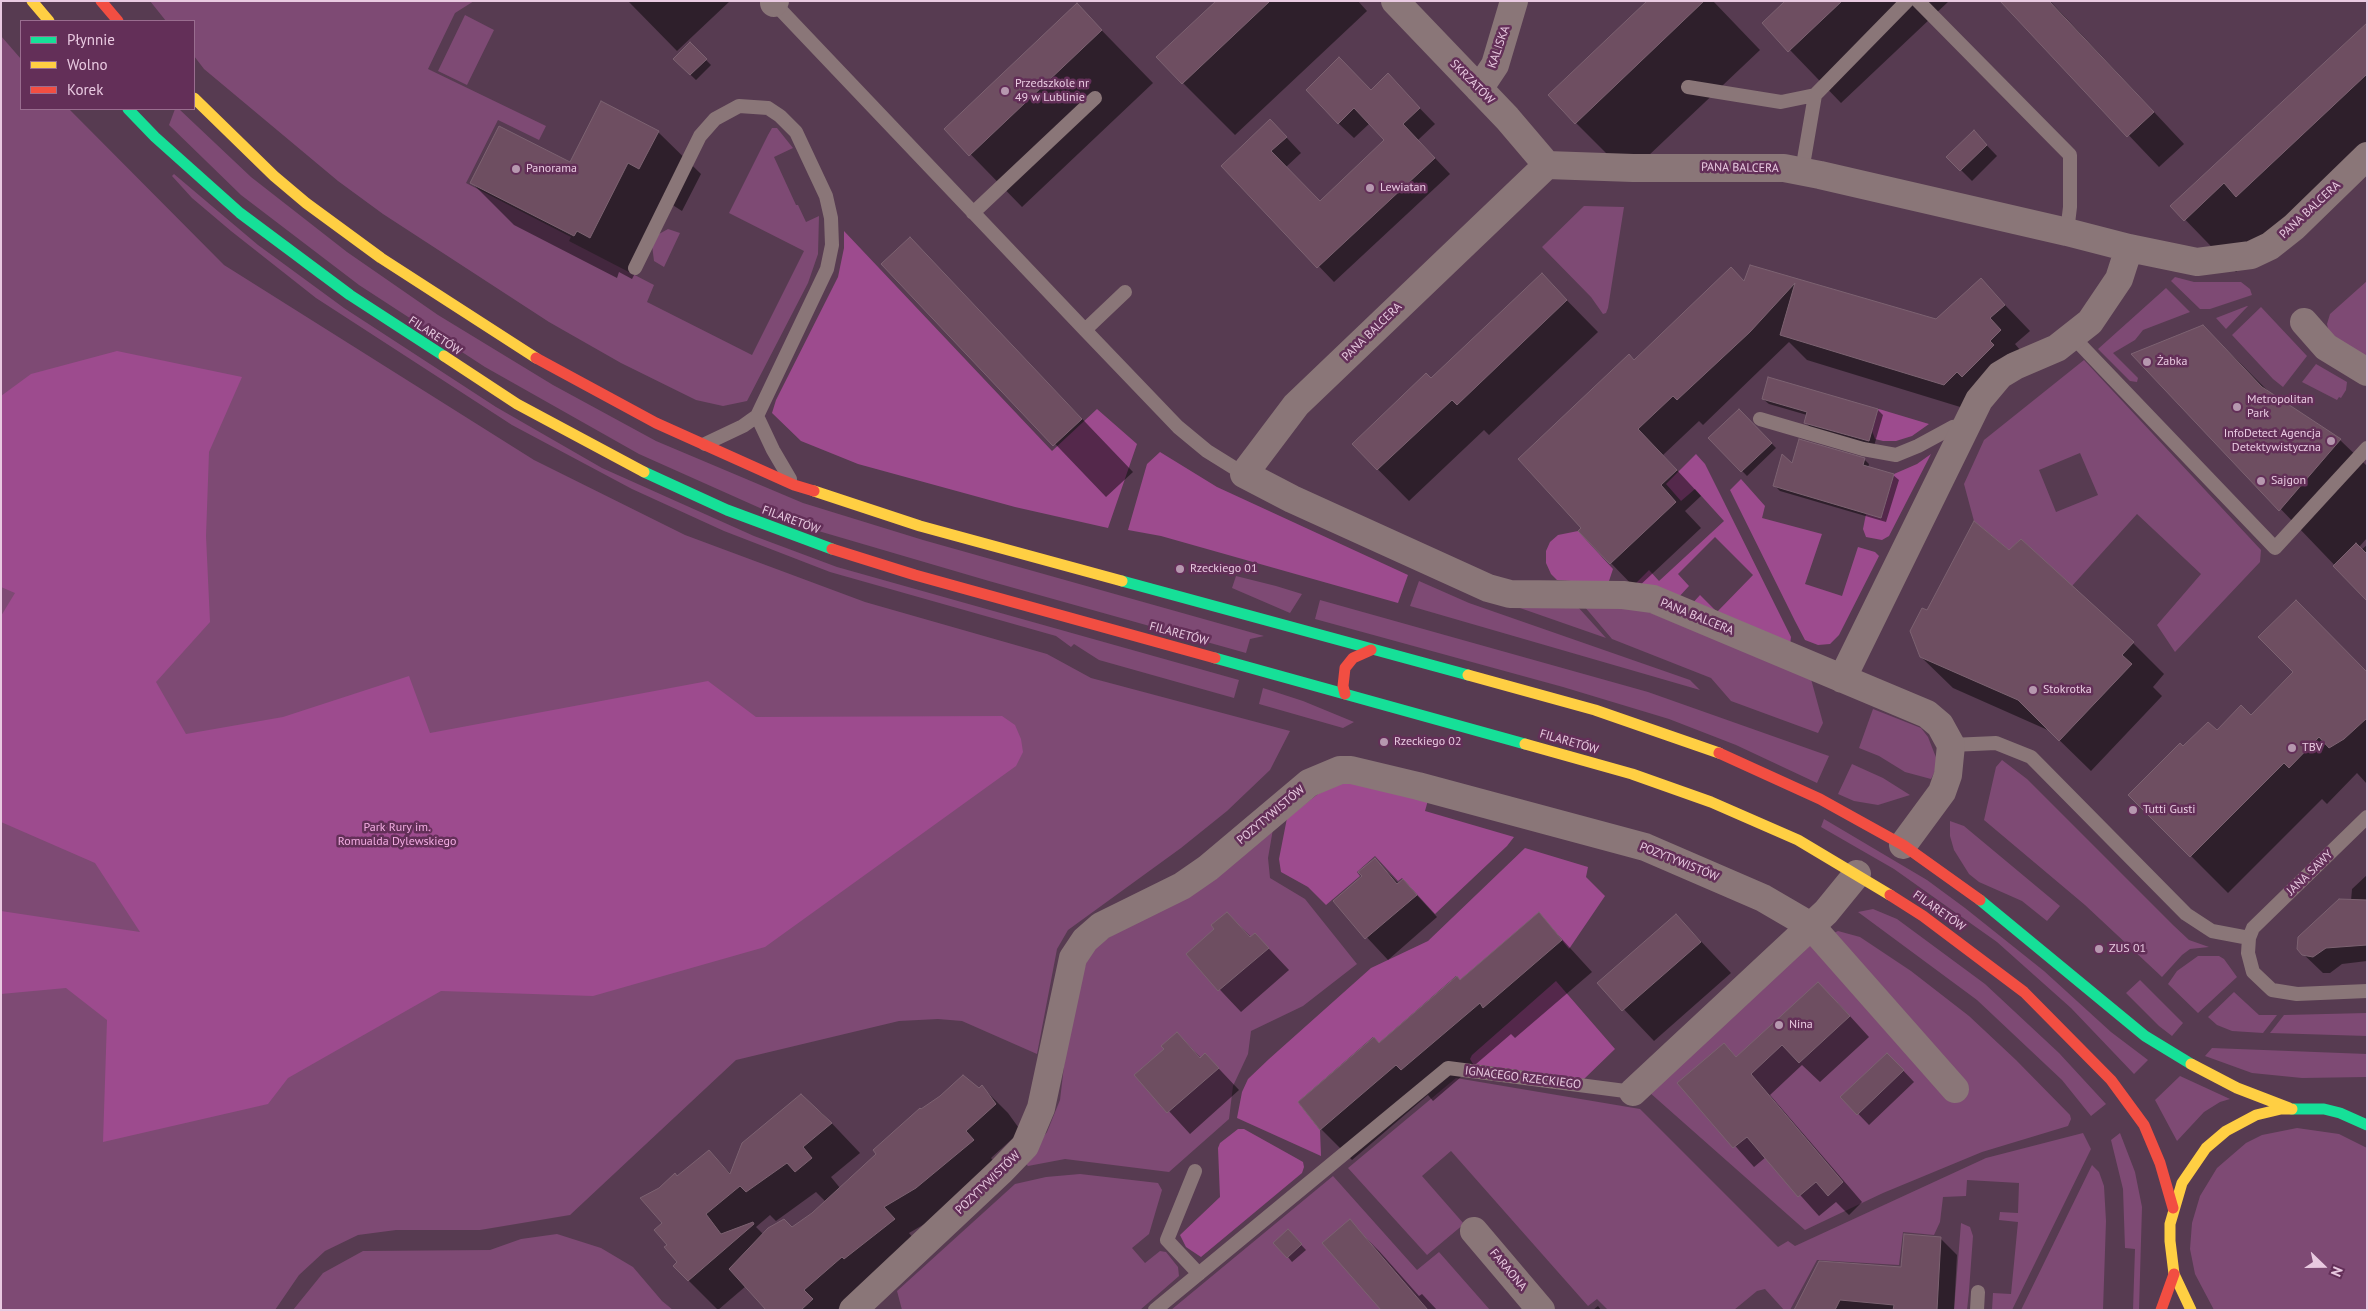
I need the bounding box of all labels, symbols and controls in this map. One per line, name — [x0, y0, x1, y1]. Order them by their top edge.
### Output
legend — [20, 20, 195, 110]
street label: KALISKA — [1485, 24, 1513, 70]
text: Płynnie — [67, 30, 115, 49]
text: Wolno — [67, 55, 107, 74]
street label: SKRZATÓW — [1447, 57, 1497, 107]
place label: Przedszkole nr 49 w Lublinie — [1015, 77, 1089, 105]
text: Korek — [67, 80, 103, 99]
marker: Przedszkole nr 49 w Lublinie — [999, 85, 1011, 97]
street label: PANA BALCERA — [1701, 160, 1779, 176]
place label: Panorama — [526, 162, 577, 176]
marker: Panorama — [510, 163, 522, 175]
street label: PANA BALCERA — [2277, 178, 2343, 242]
place label: Lewiatan — [1380, 181, 1426, 195]
marker: Lewiatan — [1364, 182, 1376, 194]
street label: PANA BALCERA — [1339, 300, 1405, 364]
street label: FILARETÓW — [406, 313, 464, 359]
place label: Żabka — [2157, 355, 2187, 369]
marker: Żabka — [2141, 356, 2153, 368]
place label: Metropolitan Park — [2247, 393, 2313, 421]
marker: Metropolitan Park — [2231, 401, 2243, 413]
place label: InfoDetect Agencja Detektywistyczna — [2224, 427, 2321, 455]
marker: InfoDetect Agencja Detektywistyczna — [2325, 435, 2337, 447]
place label: Sajgon — [2271, 474, 2306, 488]
marker: Sajgon — [2255, 475, 2267, 487]
street label: FILARETÓW — [760, 503, 822, 537]
place label: Rzeckiego 01 — [1190, 562, 1257, 576]
marker: Rzeckiego 01 — [1174, 563, 1186, 575]
street label: PANA BALCERA — [1658, 596, 1736, 638]
street label: FILARETÓW — [1148, 619, 1210, 649]
place label: Stokrotka — [2043, 683, 2092, 697]
marker: Stokrotka — [2027, 684, 2039, 696]
street label: FILARETÓW — [1538, 727, 1600, 757]
place label: Rzeckiego 02 — [1394, 735, 1461, 749]
marker: Rzeckiego 02 — [1378, 736, 1390, 748]
place label: TBV — [2302, 741, 2322, 755]
marker: TBV — [2286, 742, 2298, 754]
street label: POZYTYWISTÓW — [1234, 782, 1308, 848]
place label: Tutti Gusti — [2143, 803, 2196, 817]
marker: Tutti Gusti — [2127, 804, 2139, 816]
park label: Park Rury im. Romualda Dylewskiego — [338, 821, 456, 849]
street label: POZYTYWISTÓW — [1637, 840, 1721, 884]
street label: JANA SAWY — [2284, 848, 2336, 898]
street label: FILARETÓW — [1910, 888, 1968, 934]
place label: ZUS 01 — [2109, 942, 2146, 956]
marker: ZUS 01 — [2093, 943, 2105, 955]
place label: Nina — [1789, 1018, 1813, 1032]
marker: Nina — [1773, 1019, 1785, 1031]
street label: IGNACEGO RZECKIEGO — [1464, 1064, 1582, 1092]
street label: POZYTYWISTÓW — [953, 1149, 1023, 1217]
north arrow — [2298, 1241, 2348, 1291]
street label: FARAONA — [1486, 1246, 1530, 1294]
text: N — [2327, 1264, 2347, 1279]

